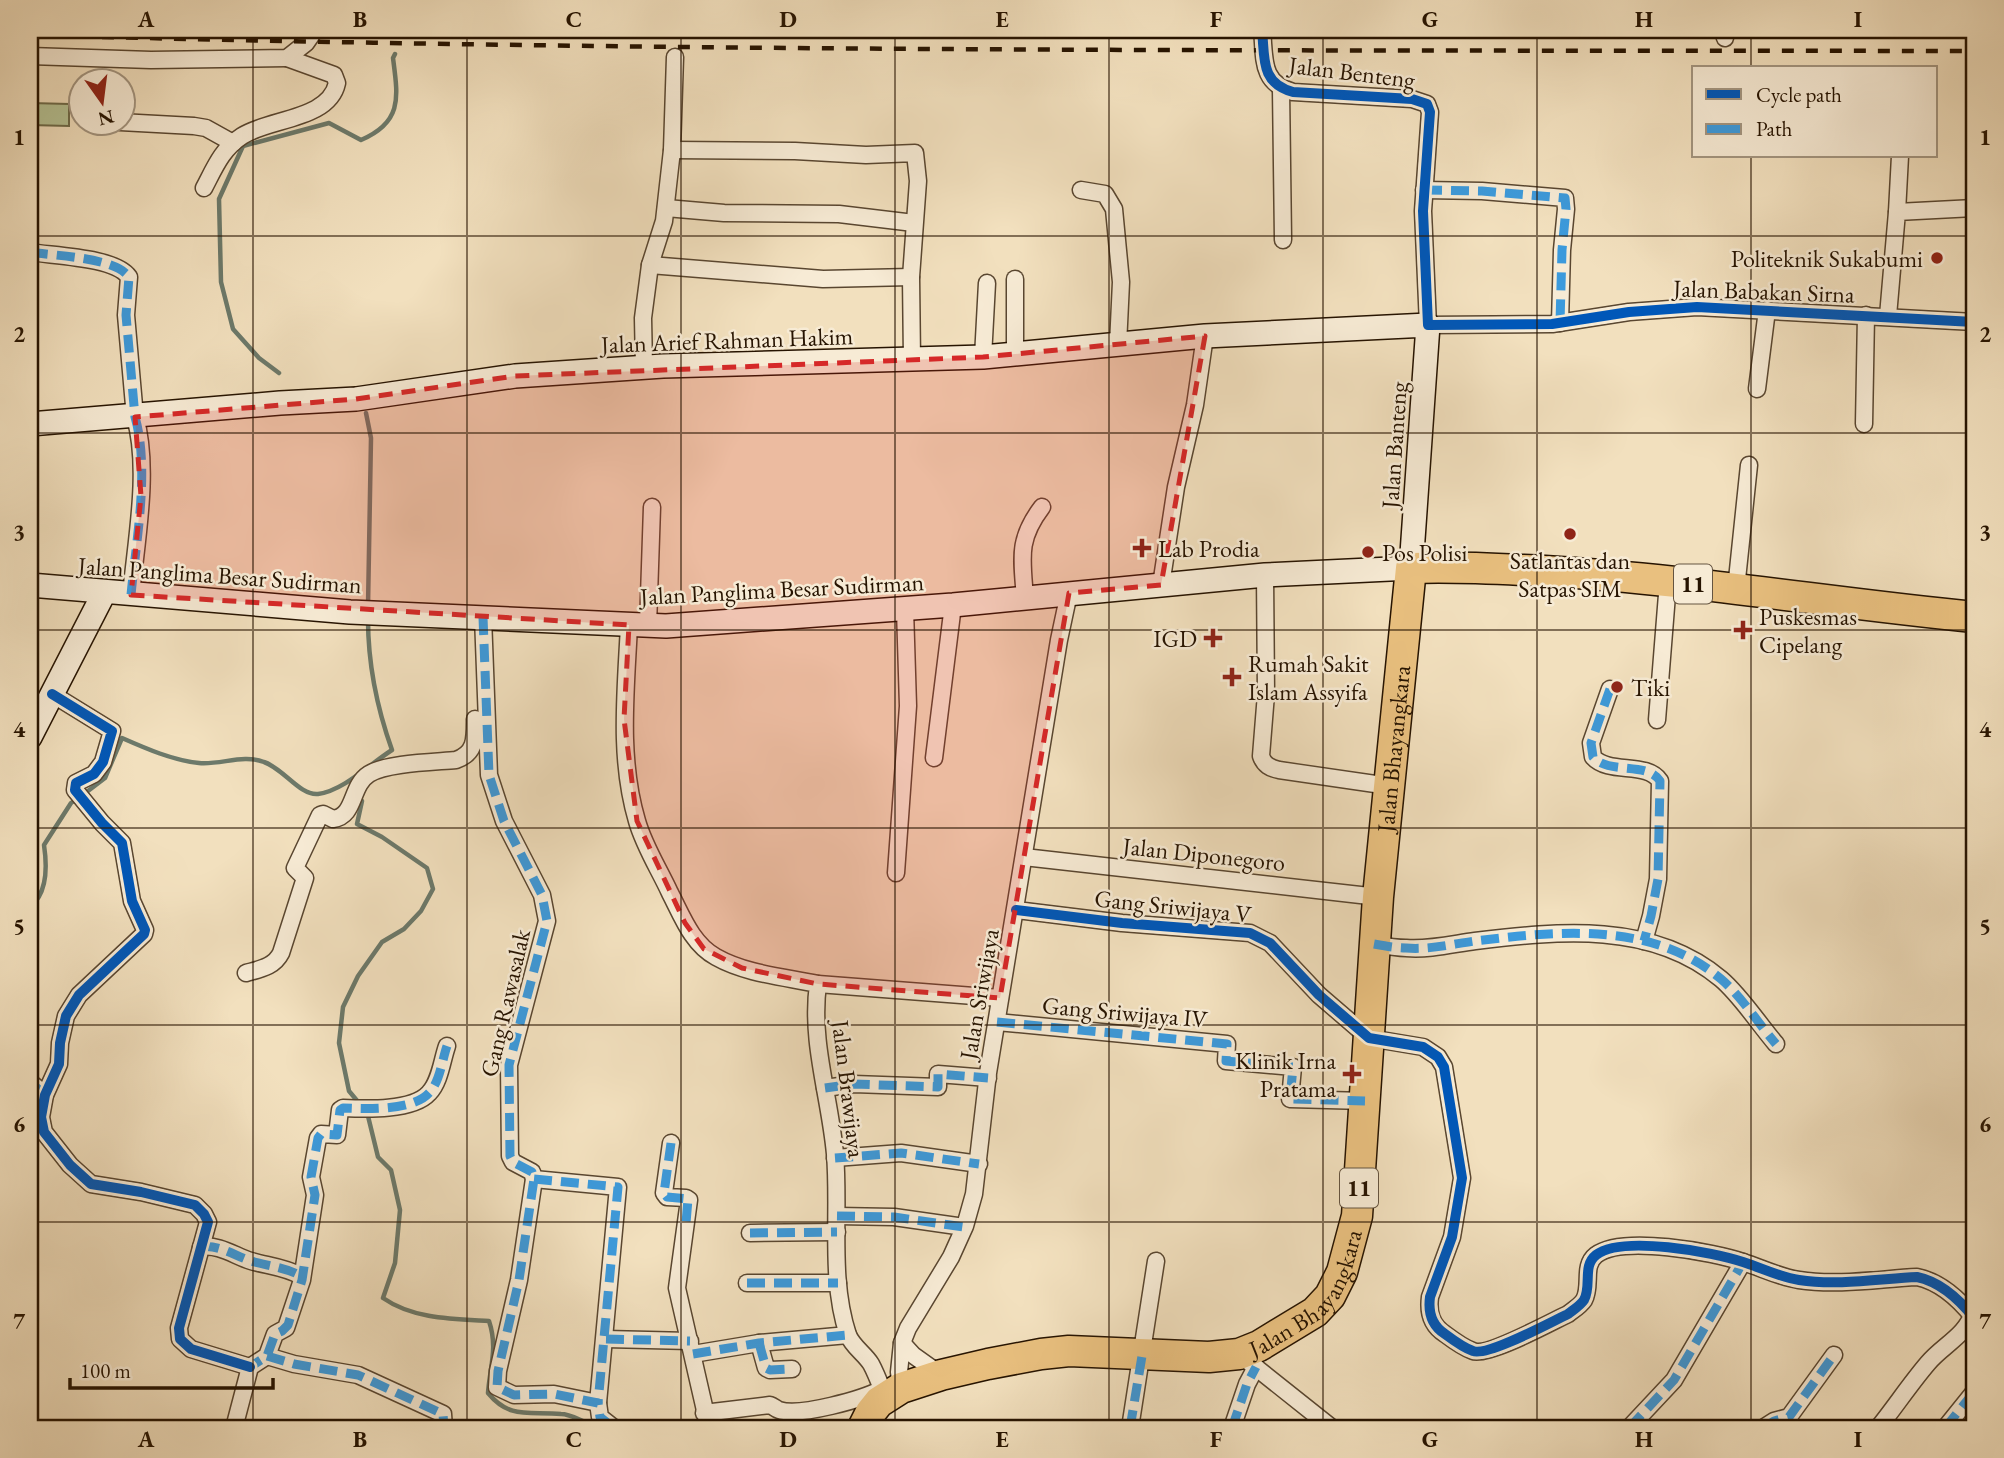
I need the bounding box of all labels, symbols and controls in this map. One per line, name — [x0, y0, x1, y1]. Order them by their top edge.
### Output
text: A — [137, 4, 155, 34]
text: B — [353, 4, 367, 34]
text: C — [566, 4, 582, 34]
text: D — [779, 4, 797, 34]
text: E — [995, 4, 1009, 34]
text: F — [1210, 4, 1223, 34]
text: G — [1422, 4, 1438, 34]
text: H — [1635, 4, 1653, 34]
text: I — [1854, 4, 1862, 34]
street label: Jalan Benteng — [1285, 49, 1417, 95]
north arrow — [66, 66, 136, 136]
legend — [1692, 66, 1938, 158]
text: Cycle path — [1756, 81, 1842, 108]
text: N — [95, 104, 116, 132]
text: Path — [1756, 115, 1793, 142]
text: 1 — [13, 122, 25, 152]
text: 1 — [1979, 122, 1991, 152]
place label: Politeknik Sukabumi — [1731, 243, 1923, 274]
marker: Politeknik Sukabumi — [1929, 250, 1945, 266]
street label: Jalan Babakan Sirna — [1671, 272, 1856, 310]
text: 2 — [13, 319, 25, 349]
text: 2 — [1979, 319, 1991, 349]
street label: Jalan Arief Rahman Hakim — [598, 320, 854, 360]
street label: Jalan Banteng — [1374, 380, 1414, 511]
text: 3 — [13, 517, 25, 547]
text: 3 — [1979, 517, 1991, 547]
marker: Satlantas dan Satpas SIM — [1562, 526, 1578, 542]
place label: Lab Prodia — [1158, 533, 1260, 564]
place label: Pos Polisi — [1382, 537, 1467, 568]
marker: Lab Prodia — [1132, 538, 1152, 558]
marker: Pos Polisi — [1360, 544, 1376, 560]
place label: Satlantas dan Satpas SIM — [1510, 545, 1630, 604]
street label: Jalan Panglima Besar Sudirman — [75, 549, 363, 600]
road number: 11 — [1674, 564, 1712, 604]
street label: Jalan Panglima Besar Sudirman — [637, 566, 925, 612]
place label: Puskesmas Cipelang — [1759, 601, 1857, 660]
marker: Puskesmas Cipelang — [1733, 620, 1753, 640]
place label: IGD — [1153, 623, 1197, 654]
marker: IGD — [1203, 628, 1223, 648]
place label: Rumah Sakit Islam Assyifa — [1248, 648, 1369, 707]
street label: Jalan Bhayangkara — [1369, 663, 1417, 836]
marker: Rumah Sakit Islam Assyifa — [1222, 667, 1242, 687]
place label: Tiki — [1631, 672, 1670, 703]
marker: Tiki — [1609, 679, 1625, 695]
text: 4 — [13, 714, 26, 744]
text: 4 — [1979, 714, 1992, 744]
street label: Jalan Diponegoro — [1119, 830, 1287, 878]
street label: Gang Sriwijaya V — [1093, 882, 1254, 930]
text: 5 — [13, 911, 25, 941]
text: 5 — [1979, 911, 1991, 941]
street label: Gang Rawasalak — [473, 925, 537, 1080]
street label: Jalan Sriwijaya — [952, 926, 1006, 1064]
street label: Gang Sriwijaya IV — [1041, 989, 1210, 1035]
street label: Jalan Brawijaya — [825, 1016, 873, 1160]
place label: Klinik Irna Pratama — [1235, 1045, 1336, 1104]
marker: Klinik Irna Pratama — [1342, 1064, 1362, 1084]
text: 6 — [13, 1109, 25, 1139]
text: 6 — [1979, 1109, 1991, 1139]
road number: 11 — [1340, 1168, 1378, 1208]
street label: Jalan Bhayangkara — [1242, 1225, 1368, 1365]
text: 7 — [13, 1306, 26, 1336]
text: 7 — [1979, 1306, 1992, 1336]
scale bar — [70, 1346, 273, 1390]
text: 100 m — [80, 1357, 131, 1384]
text: A — [137, 1424, 155, 1454]
text: B — [353, 1424, 367, 1454]
text: C — [566, 1424, 582, 1454]
text: D — [779, 1424, 797, 1454]
text: E — [995, 1424, 1009, 1454]
text: F — [1210, 1424, 1223, 1454]
text: G — [1422, 1424, 1438, 1454]
text: H — [1635, 1424, 1653, 1454]
text: I — [1854, 1424, 1862, 1454]

